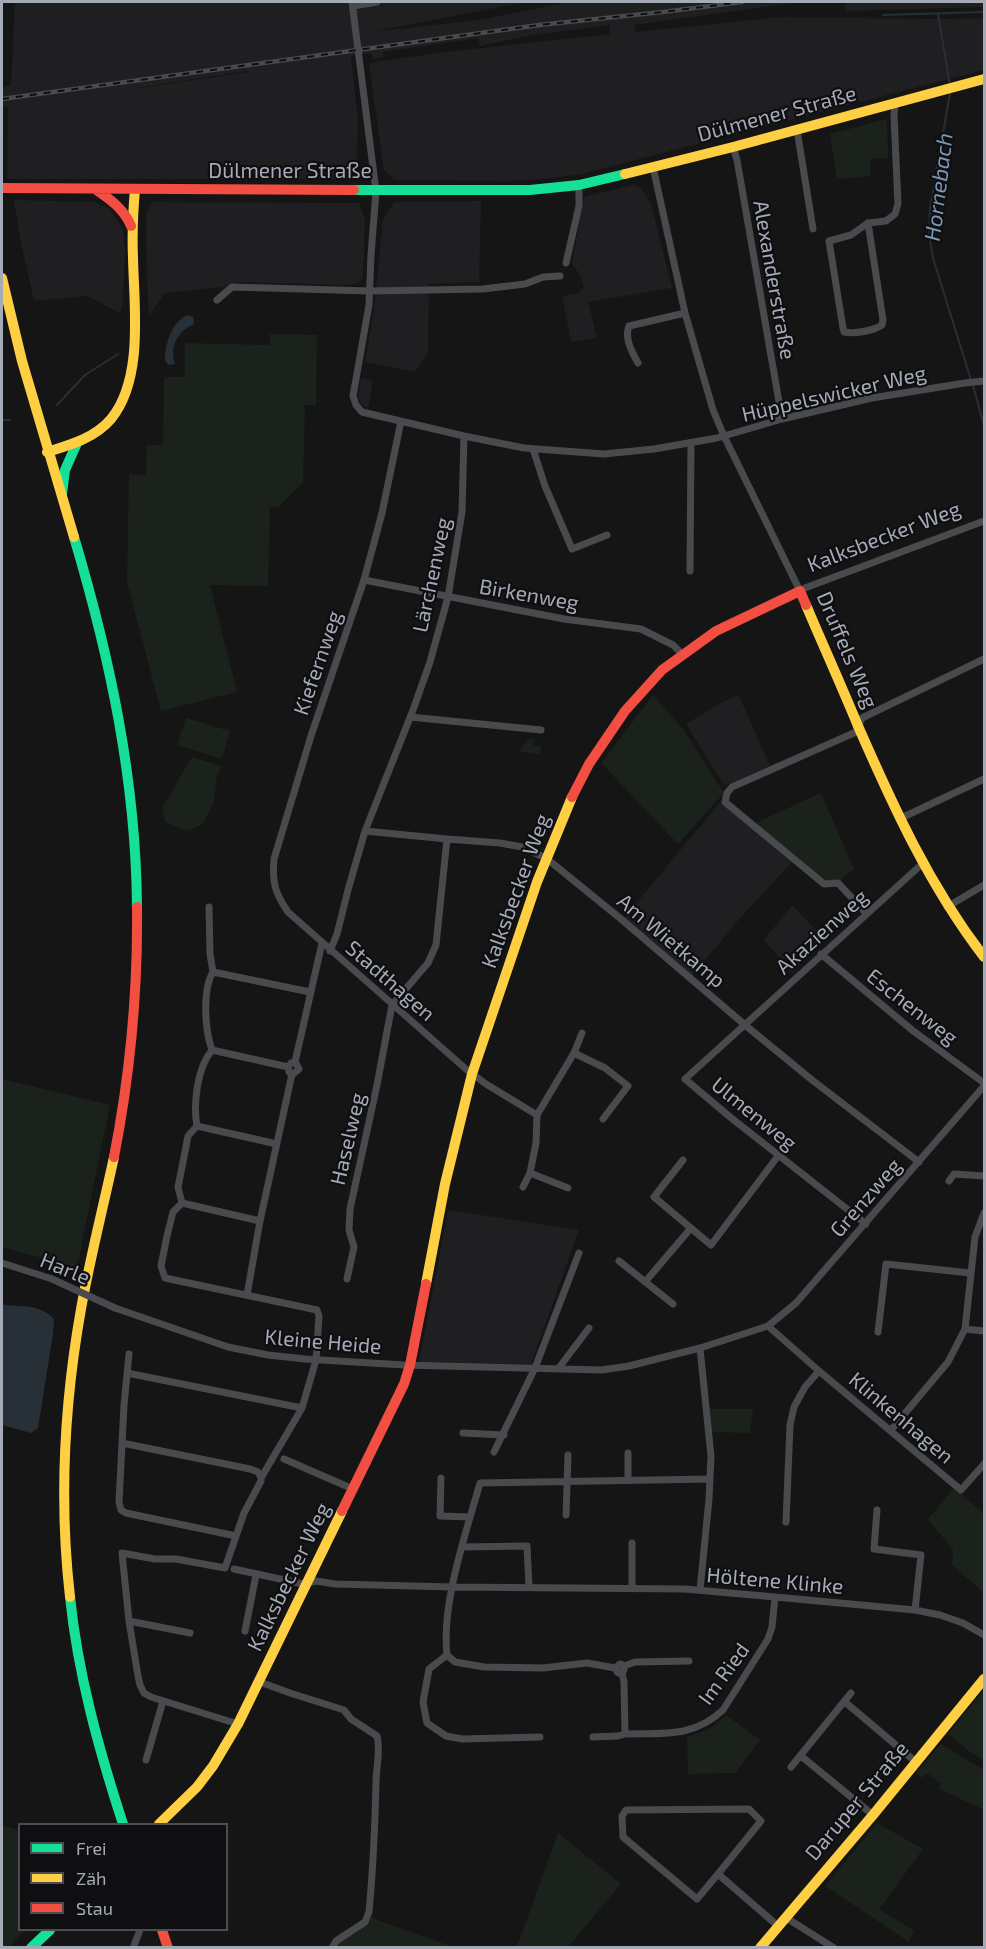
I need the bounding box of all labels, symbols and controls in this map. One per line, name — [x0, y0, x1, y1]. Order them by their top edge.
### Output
street label: Dülmener Straße — [695, 81, 859, 147]
water label: Hornebach — [919, 131, 959, 243]
street label: Dülmener Straße — [208, 158, 372, 184]
street label: Alexanderstraße — [748, 198, 800, 362]
street label: Hüppelswicker Weg — [739, 361, 929, 427]
street label: Kalksbecker Weg — [804, 496, 964, 578]
street label: Lärchenweg — [408, 515, 456, 635]
street label: Birkenweg — [477, 574, 581, 616]
street label: Druffels Weg — [811, 588, 883, 712]
street label: Kiefernweg — [288, 607, 348, 719]
street label: Kalksbecker Weg — [476, 810, 556, 972]
street label: Akazienweg — [771, 884, 873, 980]
street label: Am Wietkamp — [612, 888, 730, 994]
street label: Stadthagen — [340, 935, 440, 1027]
street label: Eschenweg — [861, 964, 963, 1050]
street label: Ulmenweg — [706, 1072, 802, 1156]
street label: Haselweg — [325, 1091, 371, 1187]
street label: Grenzweg — [825, 1154, 907, 1242]
street label: Harle — [36, 1248, 94, 1290]
street label: Kleine Heide — [264, 1324, 382, 1360]
street label: Klinkenhagen — [844, 1367, 958, 1469]
street label: Kalksbecker Weg — [242, 1499, 336, 1655]
street label: Höltene Klinke — [706, 1562, 844, 1600]
street label: Im Ried — [693, 1638, 755, 1710]
street label: Daruper Straße — [800, 1736, 914, 1866]
legend — [18, 1823, 228, 1931]
text: Frei — [76, 1837, 107, 1859]
text: Zäh — [76, 1867, 107, 1889]
text: Stau — [76, 1897, 113, 1919]

